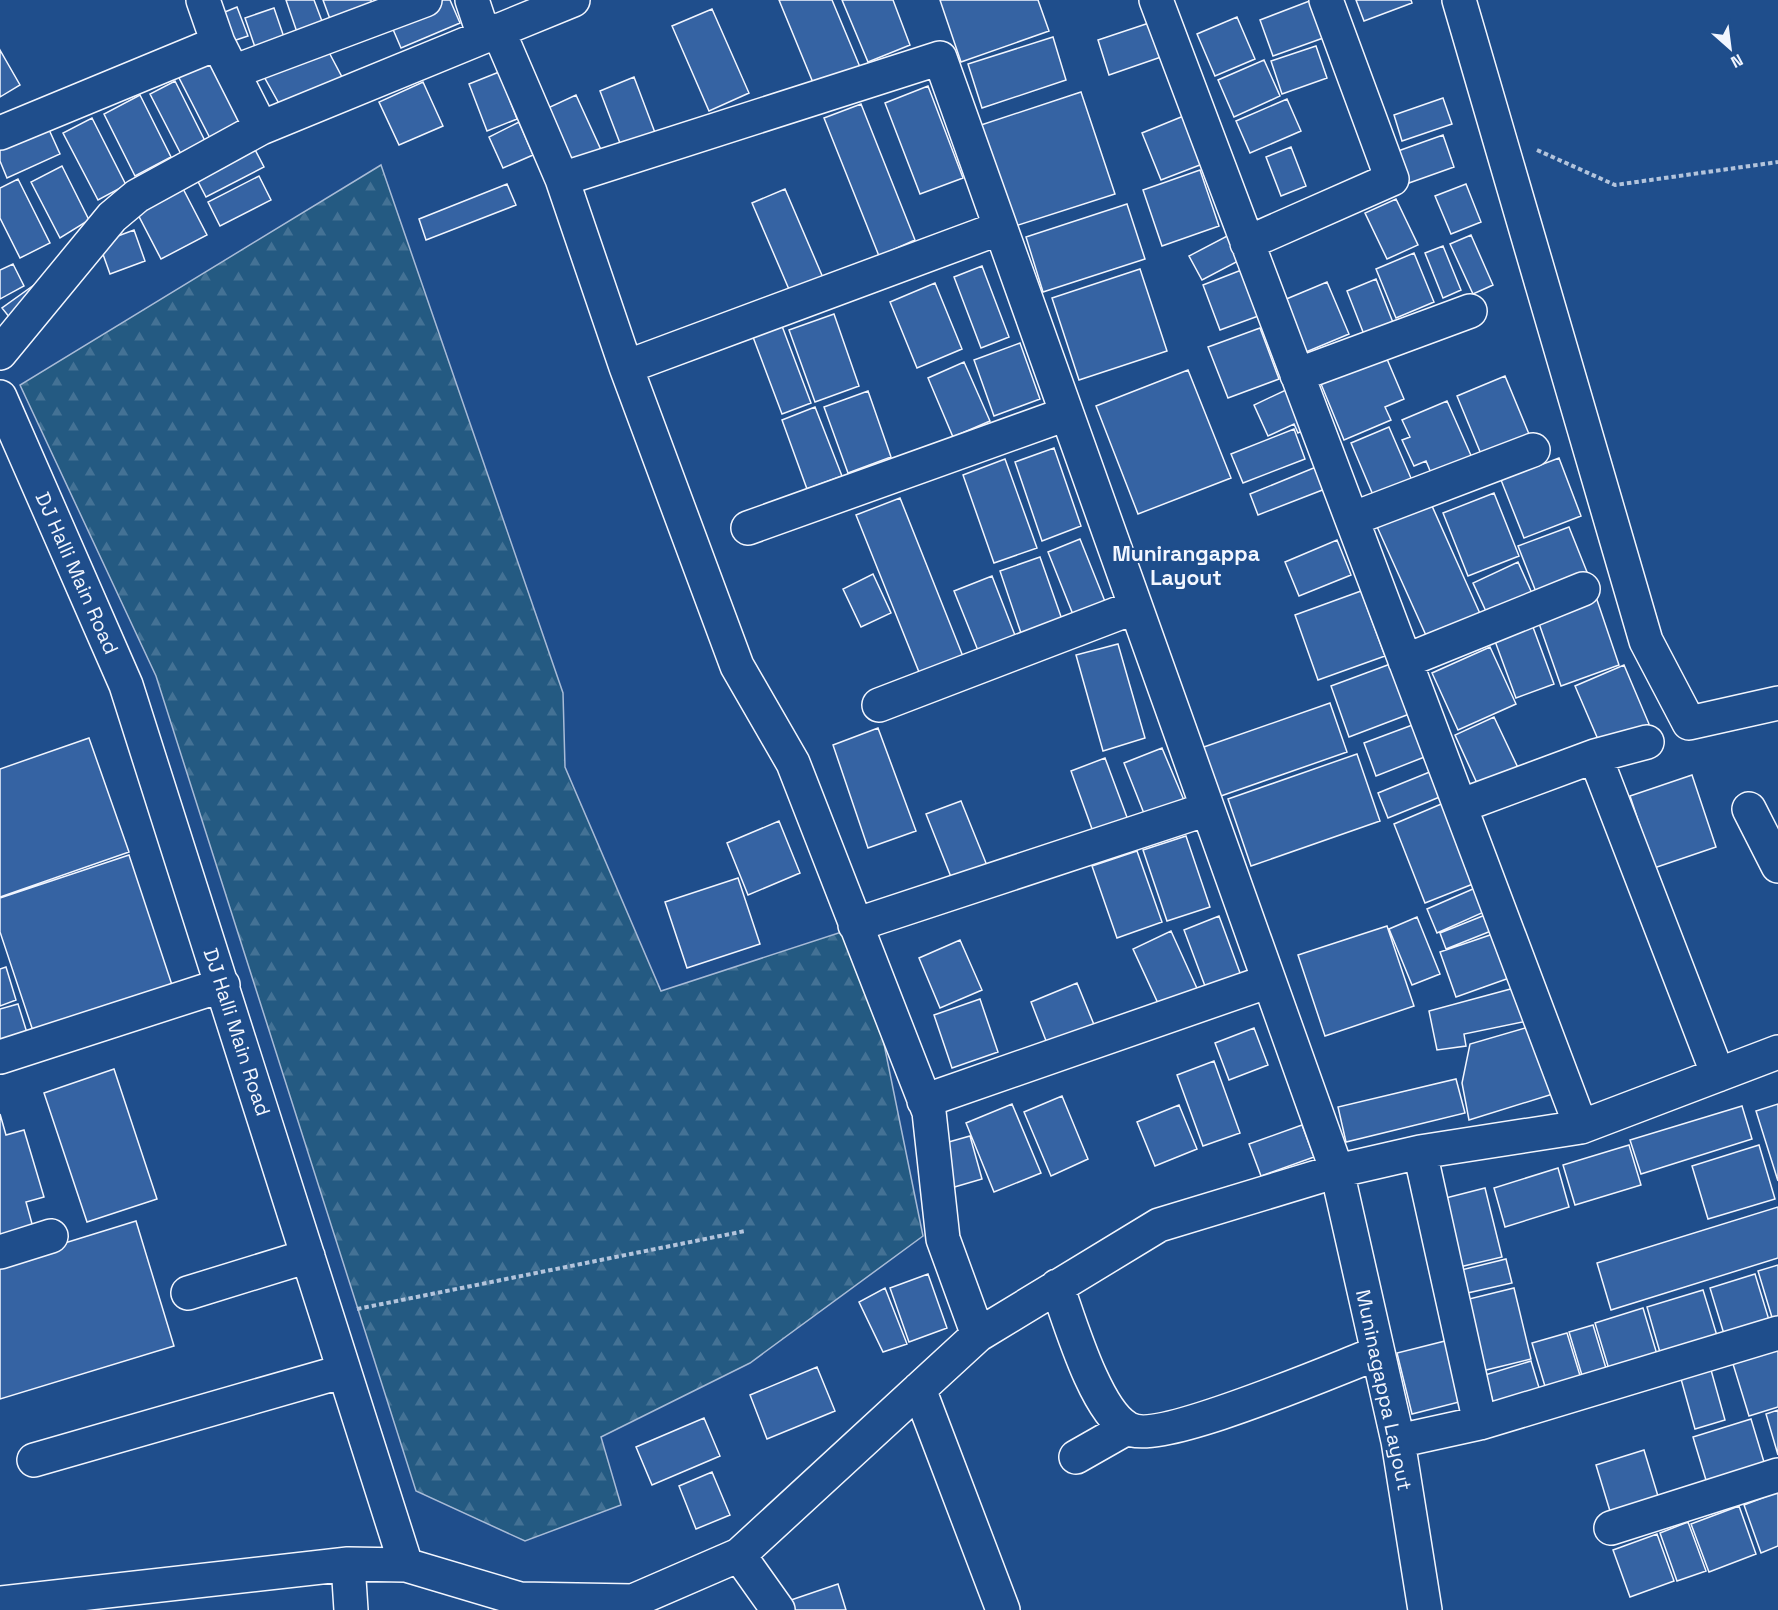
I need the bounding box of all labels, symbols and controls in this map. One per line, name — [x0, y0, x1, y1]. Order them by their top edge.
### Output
north arrow — [1700, 18, 1760, 78]
text: N — [1727, 49, 1746, 73]
street label: DJ Halli Main Road — [30, 488, 124, 658]
district label: Munirangappa Layout — [1112, 540, 1260, 591]
street label: DJ Halli Main Road — [198, 945, 276, 1119]
street label: Muninagappa Layout — [1350, 1287, 1418, 1493]

